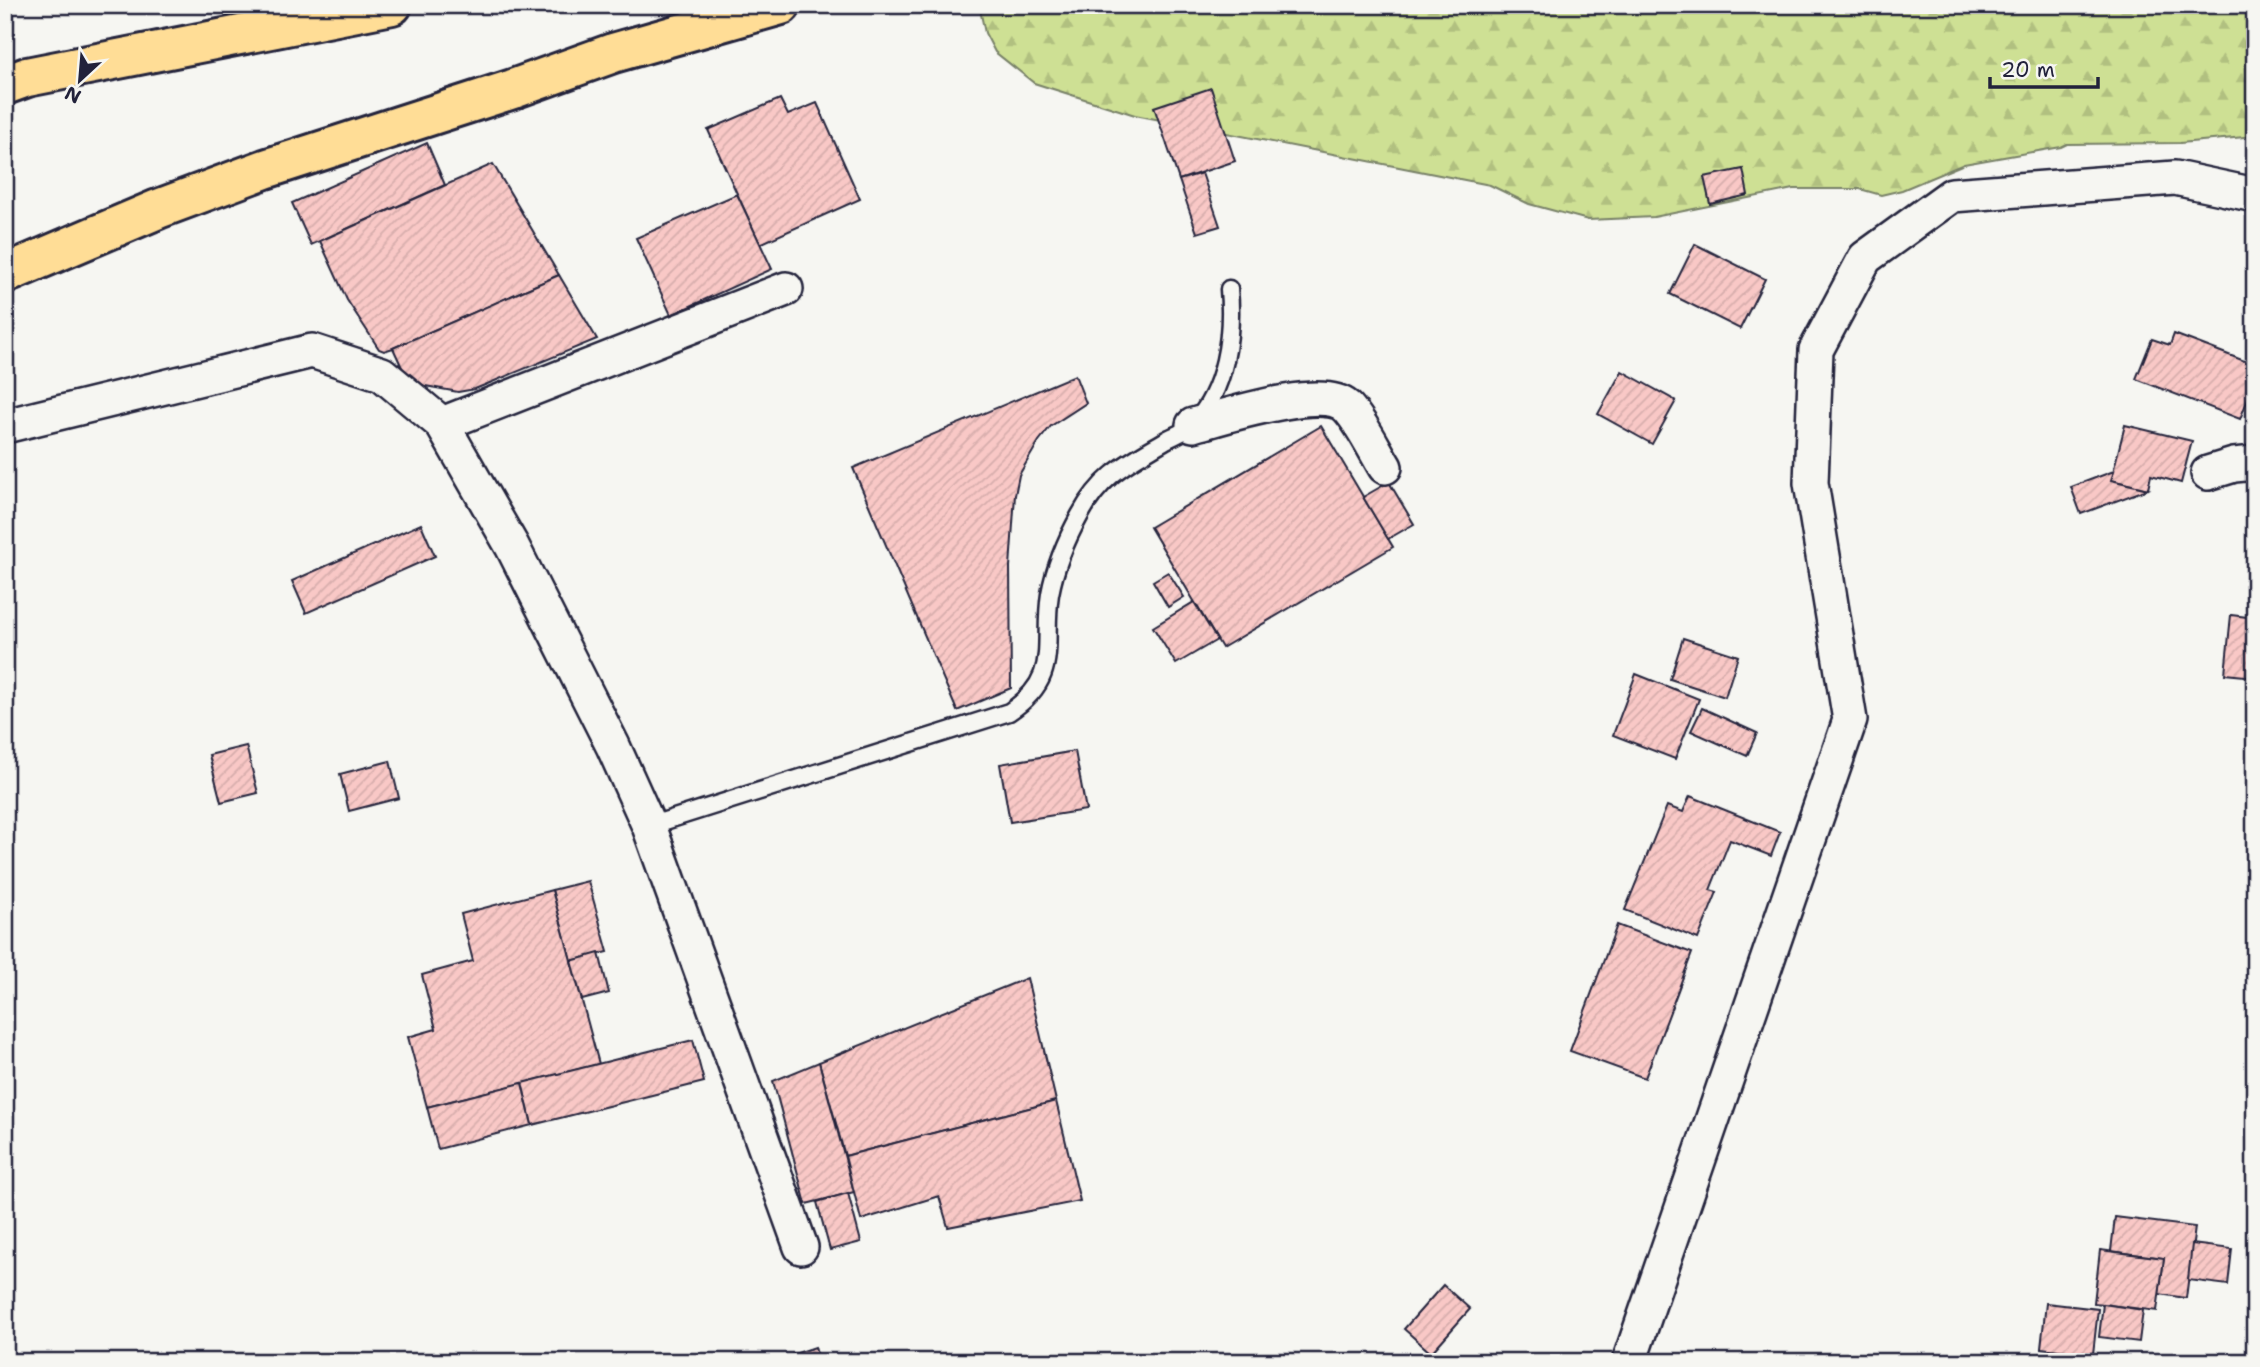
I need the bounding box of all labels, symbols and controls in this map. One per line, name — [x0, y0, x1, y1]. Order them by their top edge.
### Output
north arrow — [46, 46, 116, 116]
scale bar — [1990, 46, 2099, 90]
text: 20 m — [2001, 56, 2055, 84]
text: N — [61, 80, 85, 109]

